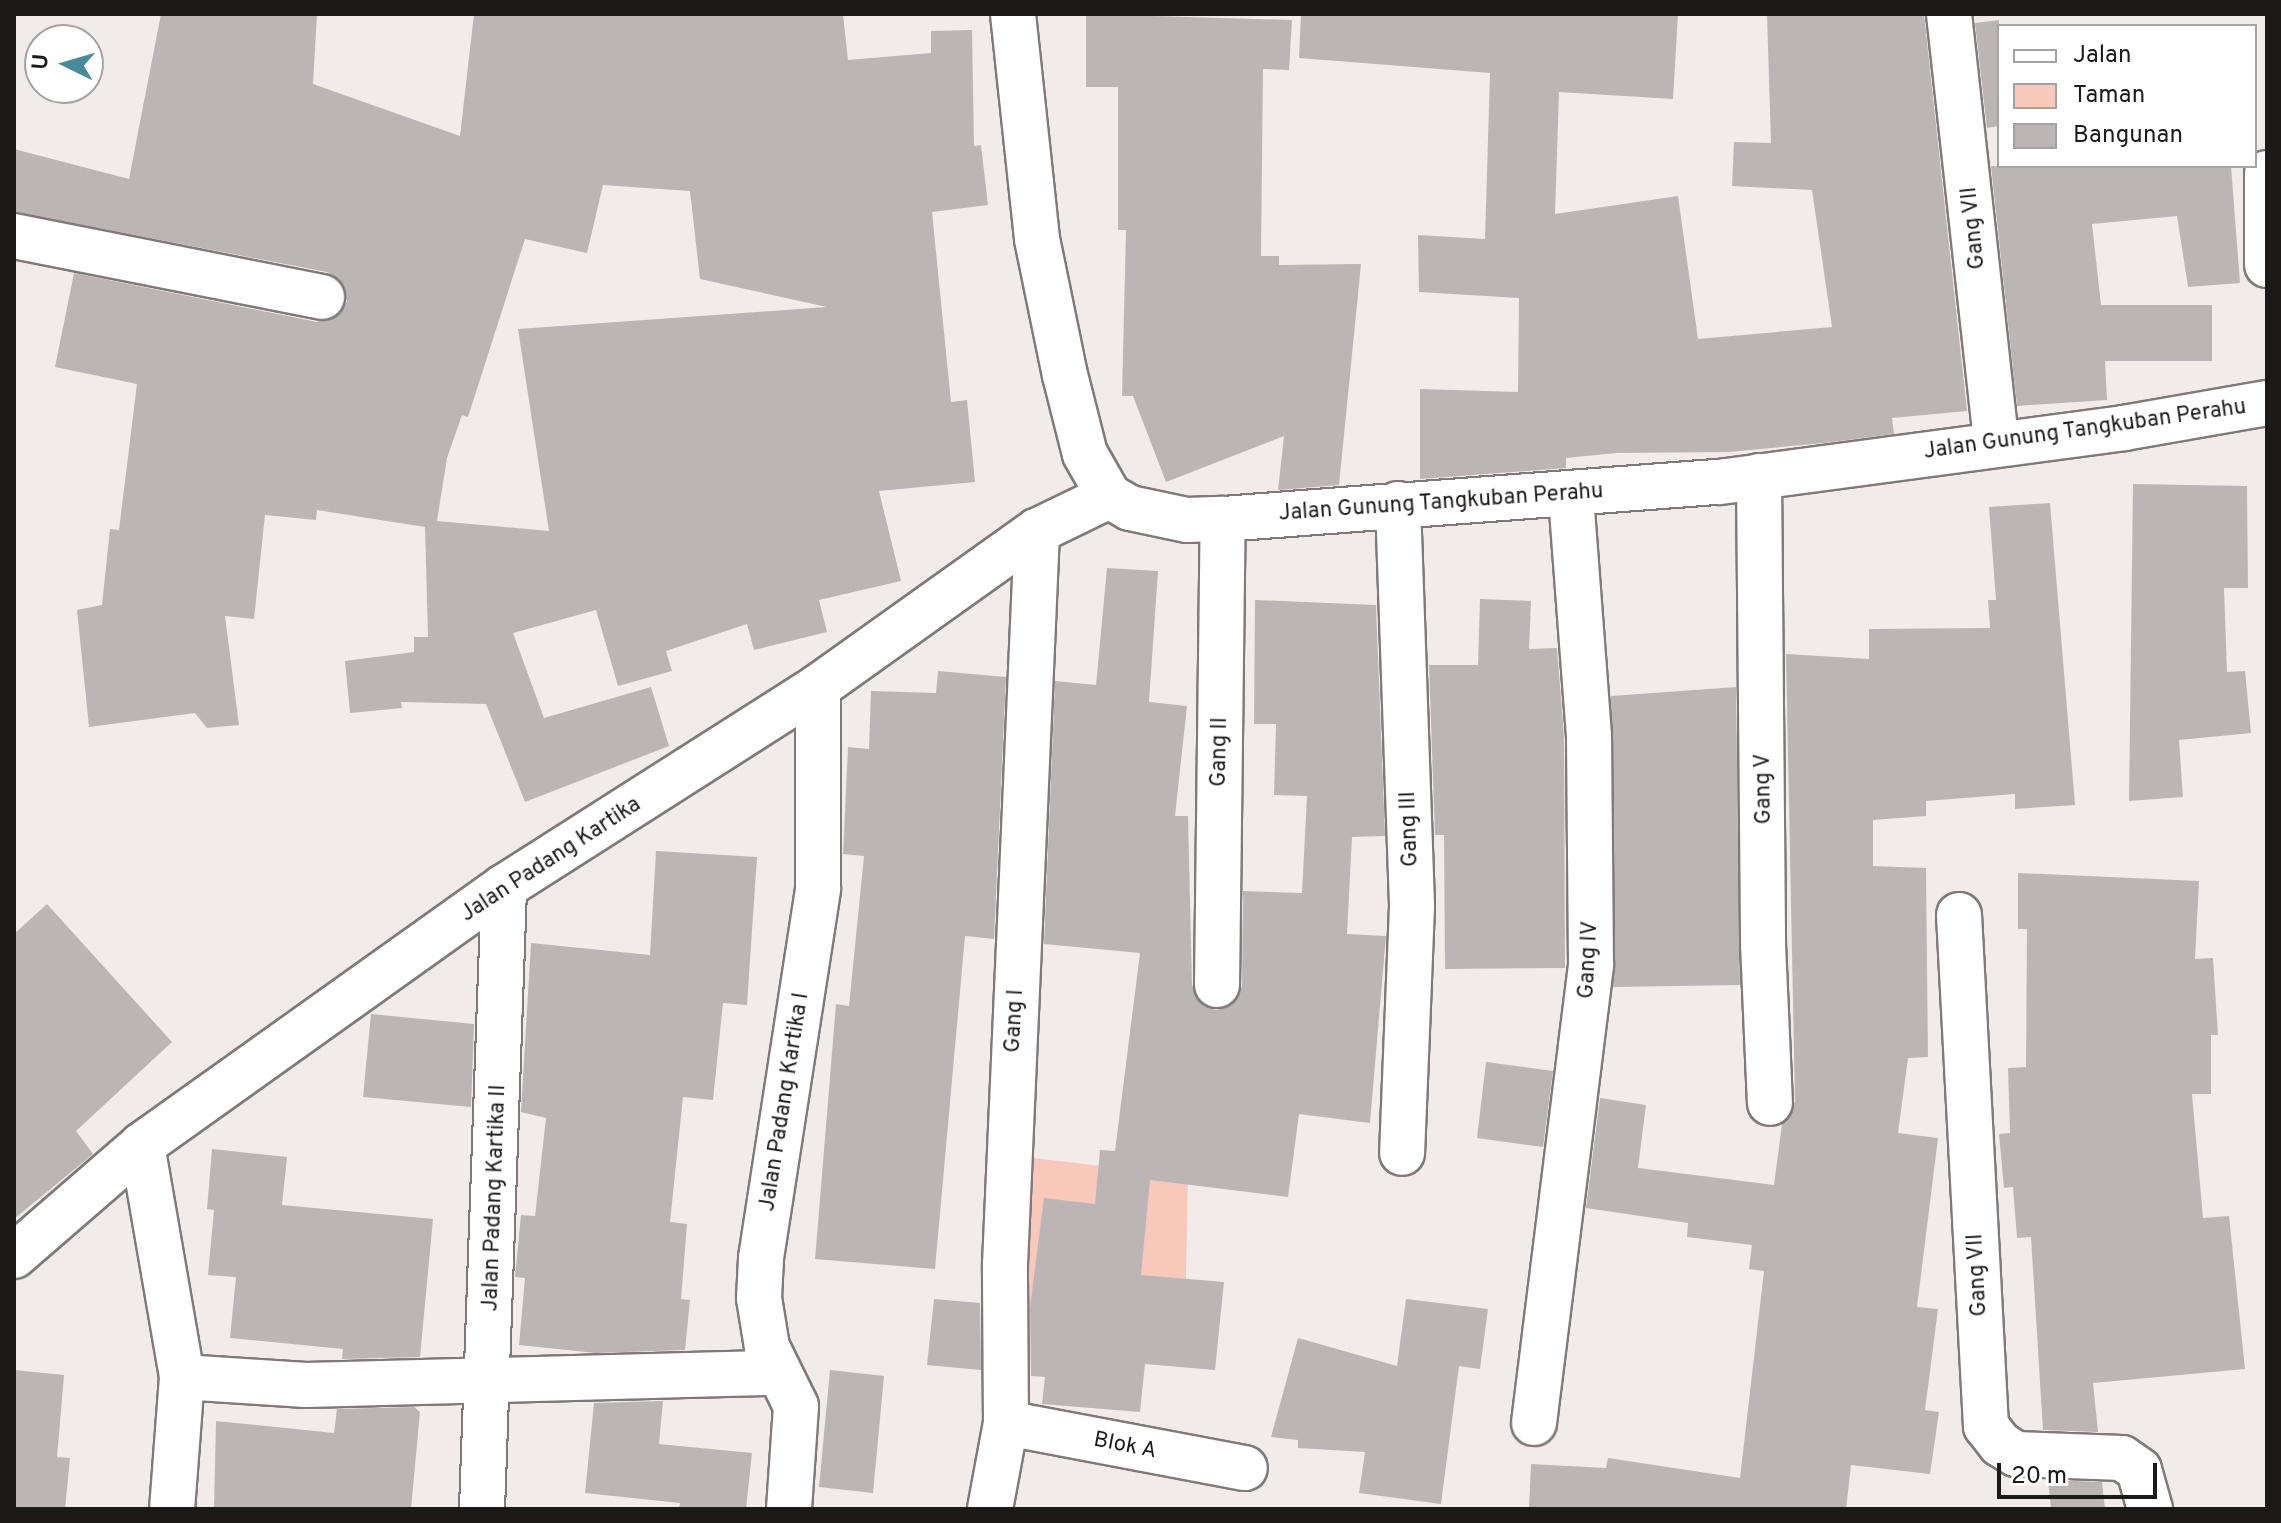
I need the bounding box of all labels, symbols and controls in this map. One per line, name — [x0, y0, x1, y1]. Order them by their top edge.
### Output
north arrow — [24, 24, 104, 104]
legend — [1997, 24, 2257, 168]
text: Jalan — [2073, 41, 2131, 71]
text: U — [27, 53, 56, 71]
text: Taman — [2073, 81, 2145, 111]
text: Bangunan — [2073, 121, 2183, 151]
street label: Gang VII — [1956, 185, 1992, 271]
street label: Jalan Gunung Tangkuban Perahu — [1922, 394, 2248, 466]
street label: Jalan Gunung Tangkuban Perahu — [1277, 478, 1605, 528]
street label: Gang II — [1206, 717, 1234, 787]
street label: Gang V — [1750, 753, 1778, 825]
street label: Gang III — [1395, 791, 1425, 867]
street label: Jalan Padang Kartika — [456, 792, 646, 928]
street label: Gang IV — [1574, 920, 1604, 1000]
street label: Gang I — [1000, 989, 1030, 1053]
street label: Jalan Padang Kartika I — [755, 991, 815, 1213]
street label: Jalan Padang Kartika II — [478, 1084, 512, 1312]
street label: Gang VII — [1963, 1232, 1993, 1318]
street label: Blok A — [1091, 1427, 1159, 1465]
scale bar — [2001, 1447, 2161, 1497]
text: 20 m — [2011, 1462, 2067, 1492]

